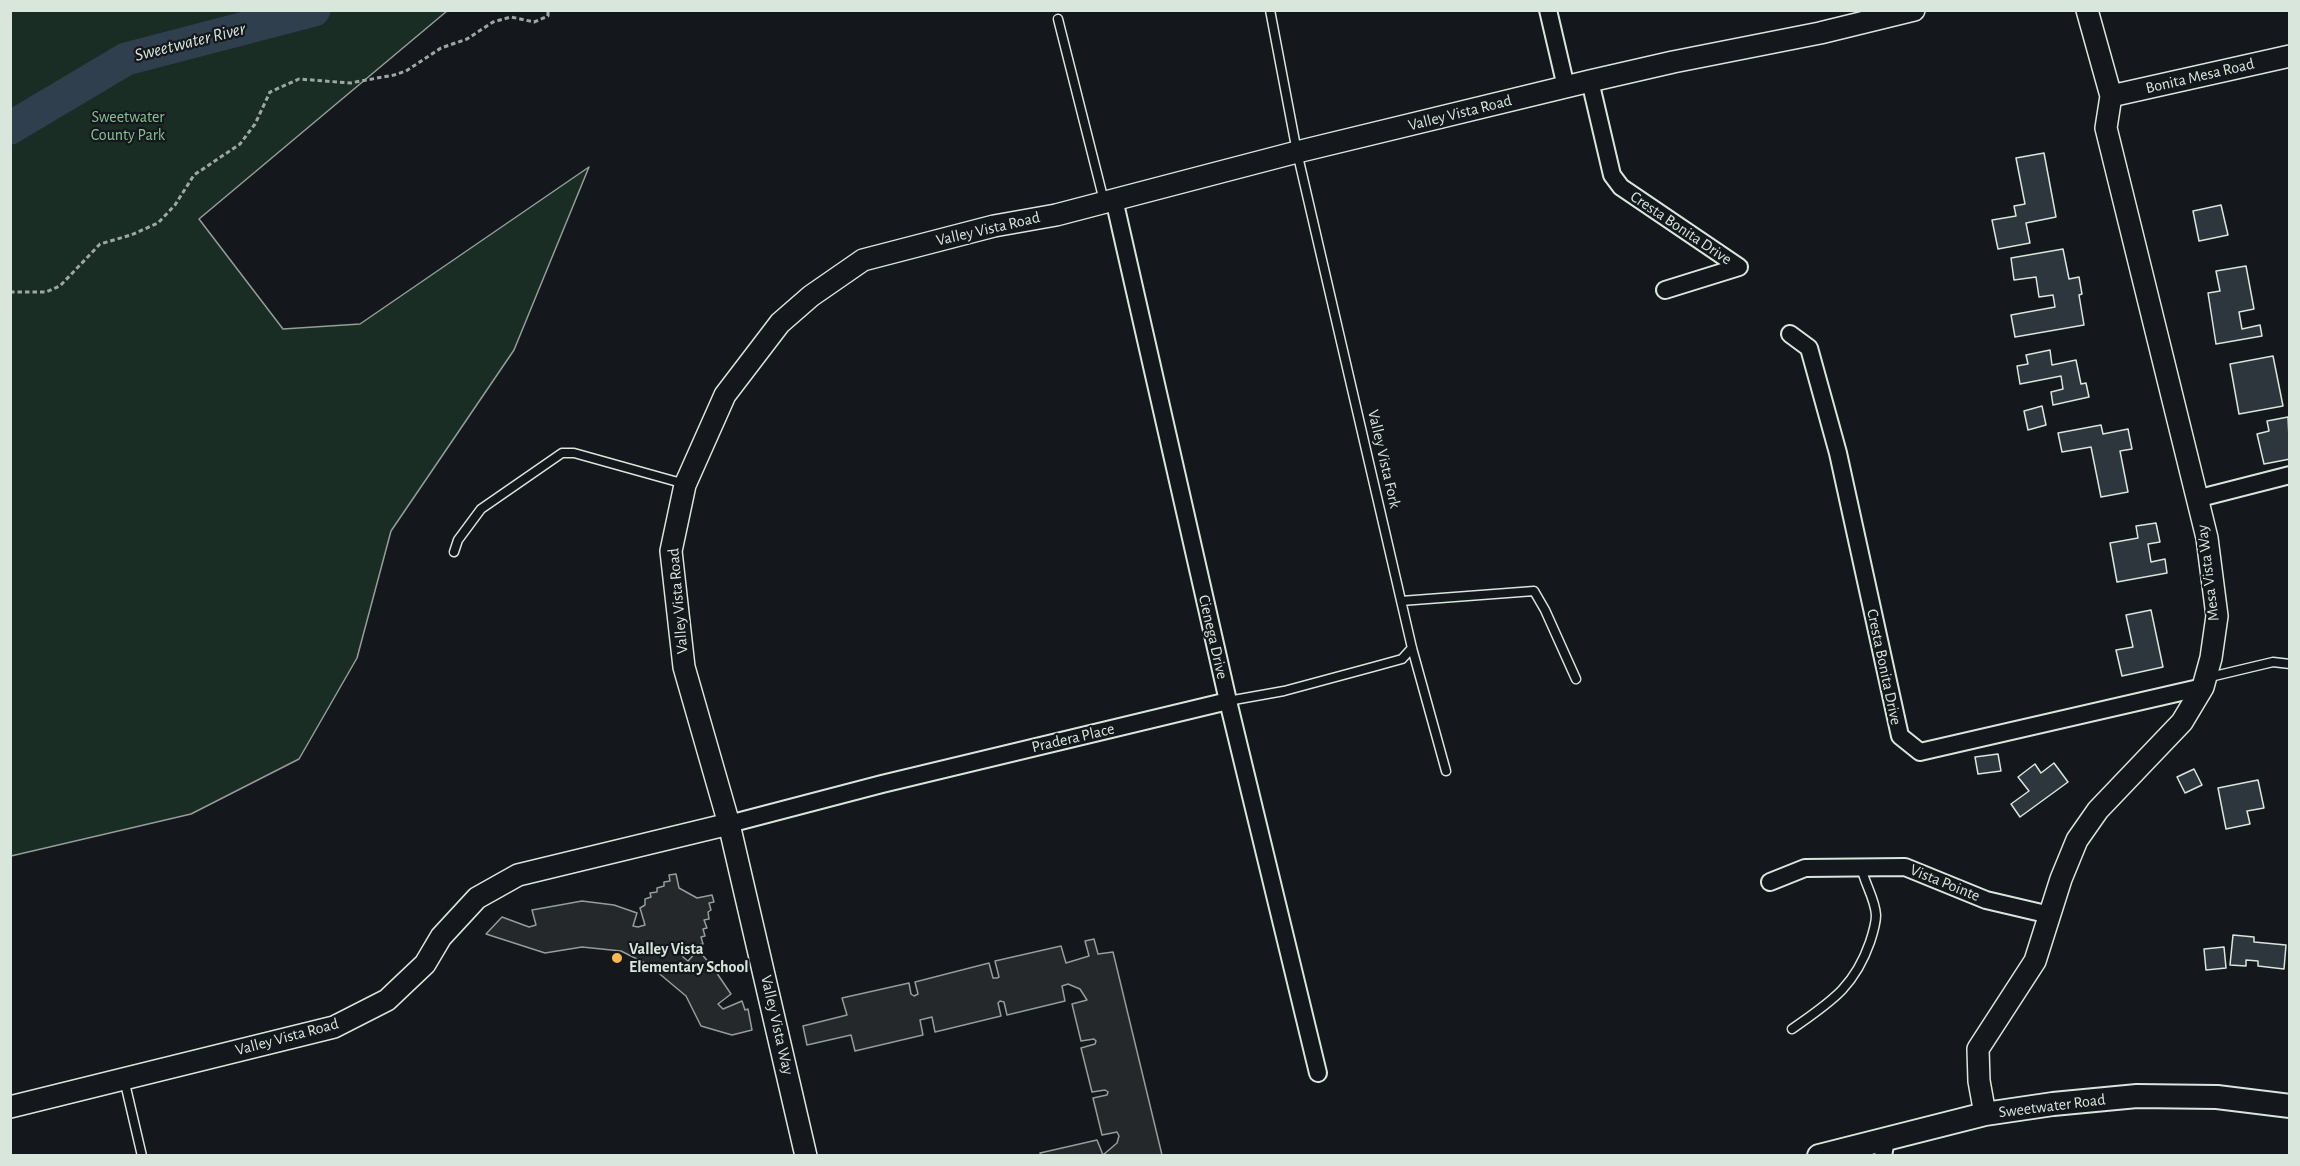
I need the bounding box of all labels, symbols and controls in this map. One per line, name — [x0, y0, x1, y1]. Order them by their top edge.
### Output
water label: Sweetwater River — [132, 18, 248, 66]
street label: Bonita Mesa Road — [2144, 54, 2256, 98]
street label: Valley Vista Road — [1406, 91, 1514, 135]
park label: Sweetwater County Park — [91, 107, 165, 145]
street label: Cresta Bonita Drive — [1627, 187, 1735, 269]
street label: Valley Vista Road — [934, 208, 1042, 250]
street label: Valley Vista Fork — [1363, 408, 1405, 510]
street label: Mesa Vista Way — [2193, 524, 2223, 622]
street label: Valley Vista Road — [664, 547, 692, 655]
street label: Cienega Drive — [1194, 593, 1232, 681]
street label: Cresta Bonita Drive — [1862, 607, 1906, 727]
street label: Pradera Place — [1030, 719, 1116, 757]
street label: Vista Pointe — [1907, 860, 1983, 906]
place label: Valley Vista Elementary School — [629, 939, 749, 977]
marker: Valley Vista Elementary School — [610, 951, 624, 965]
street label: Valley Vista Way — [756, 973, 798, 1077]
street label: Valley Vista Road — [233, 1014, 341, 1060]
street label: Sweetwater Road — [1998, 1090, 2106, 1122]

